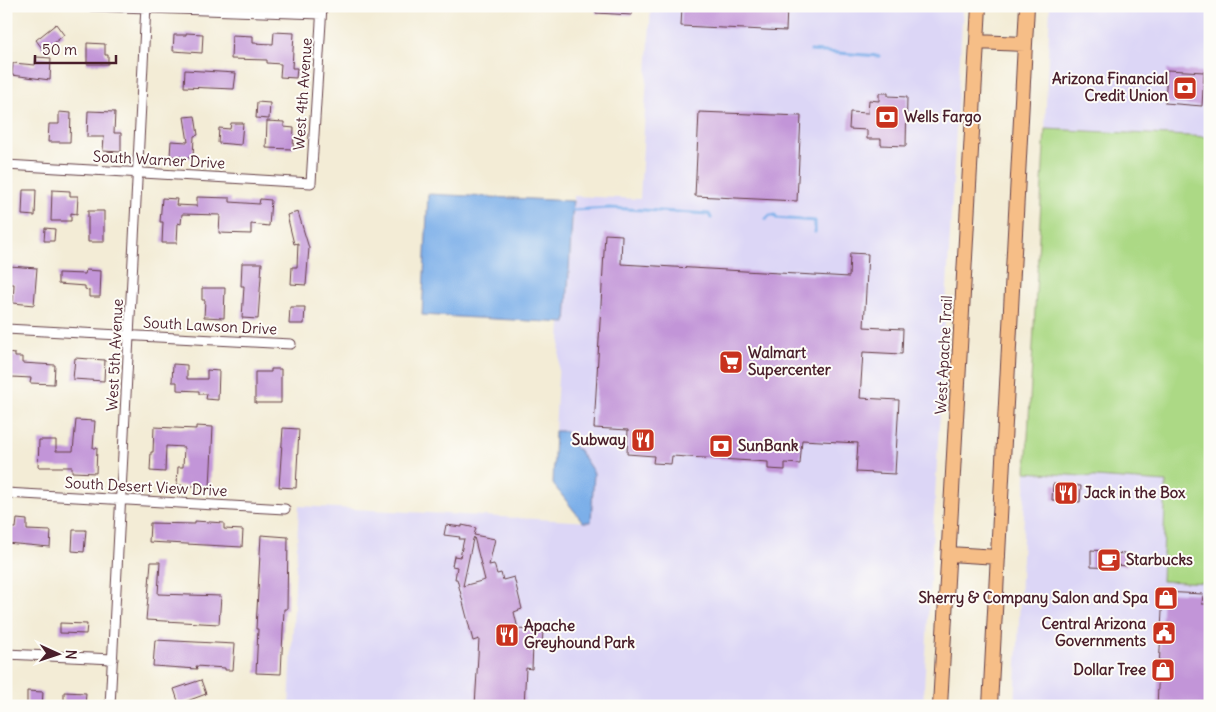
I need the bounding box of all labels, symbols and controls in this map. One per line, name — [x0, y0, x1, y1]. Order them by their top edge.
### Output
scale bar — [35, 32, 116, 64]
street label: West 4th Avenue — [289, 37, 316, 151]
text: 50 m — [42, 40, 77, 59]
place label: Arizona Financial Credit Union — [1052, 69, 1168, 105]
bank icon: Arizona Financial Credit Union — [1172, 75, 1198, 101]
bank icon: Wells Fargo — [874, 104, 900, 130]
place label: Wells Fargo — [904, 107, 982, 127]
street label: South Warner Drive — [92, 147, 226, 172]
street label: West Apache Trail — [931, 295, 956, 415]
street label: West 5th Avenue — [102, 298, 127, 412]
street label: South Lawson Drive — [143, 313, 278, 338]
place label: Walmart Supercenter — [748, 343, 832, 380]
supermarket icon: Walmart Supercenter — [718, 349, 744, 375]
restaurant icon: Subway — [630, 427, 656, 453]
place label: Subway — [572, 430, 626, 450]
bank icon: SunBank — [708, 433, 734, 459]
place label: SunBank — [738, 436, 799, 455]
street label: South Desert View Drive — [64, 473, 228, 500]
restaurant icon: Jack in the Box — [1053, 480, 1079, 506]
place label: Jack in the Box — [1084, 483, 1186, 502]
cafe icon: Starbucks — [1096, 547, 1122, 573]
place label: Starbucks — [1126, 550, 1193, 569]
shop icon: Sherry & Company Salon and Spa — [1153, 585, 1179, 611]
place label: Sherry & Company Salon and Spa — [918, 588, 1148, 608]
place label: Central Arizona Governments — [1042, 614, 1146, 650]
place label: Apache Greyhound Park — [524, 616, 635, 653]
public building icon: Central Arizona Governments — [1151, 620, 1177, 646]
restaurant icon: Apache Greyhound Park — [494, 622, 520, 648]
north arrow — [32, 630, 82, 680]
text: N — [62, 649, 80, 660]
shop icon: Dollar Tree — [1150, 657, 1176, 683]
place label: Dollar Tree — [1073, 660, 1146, 679]

